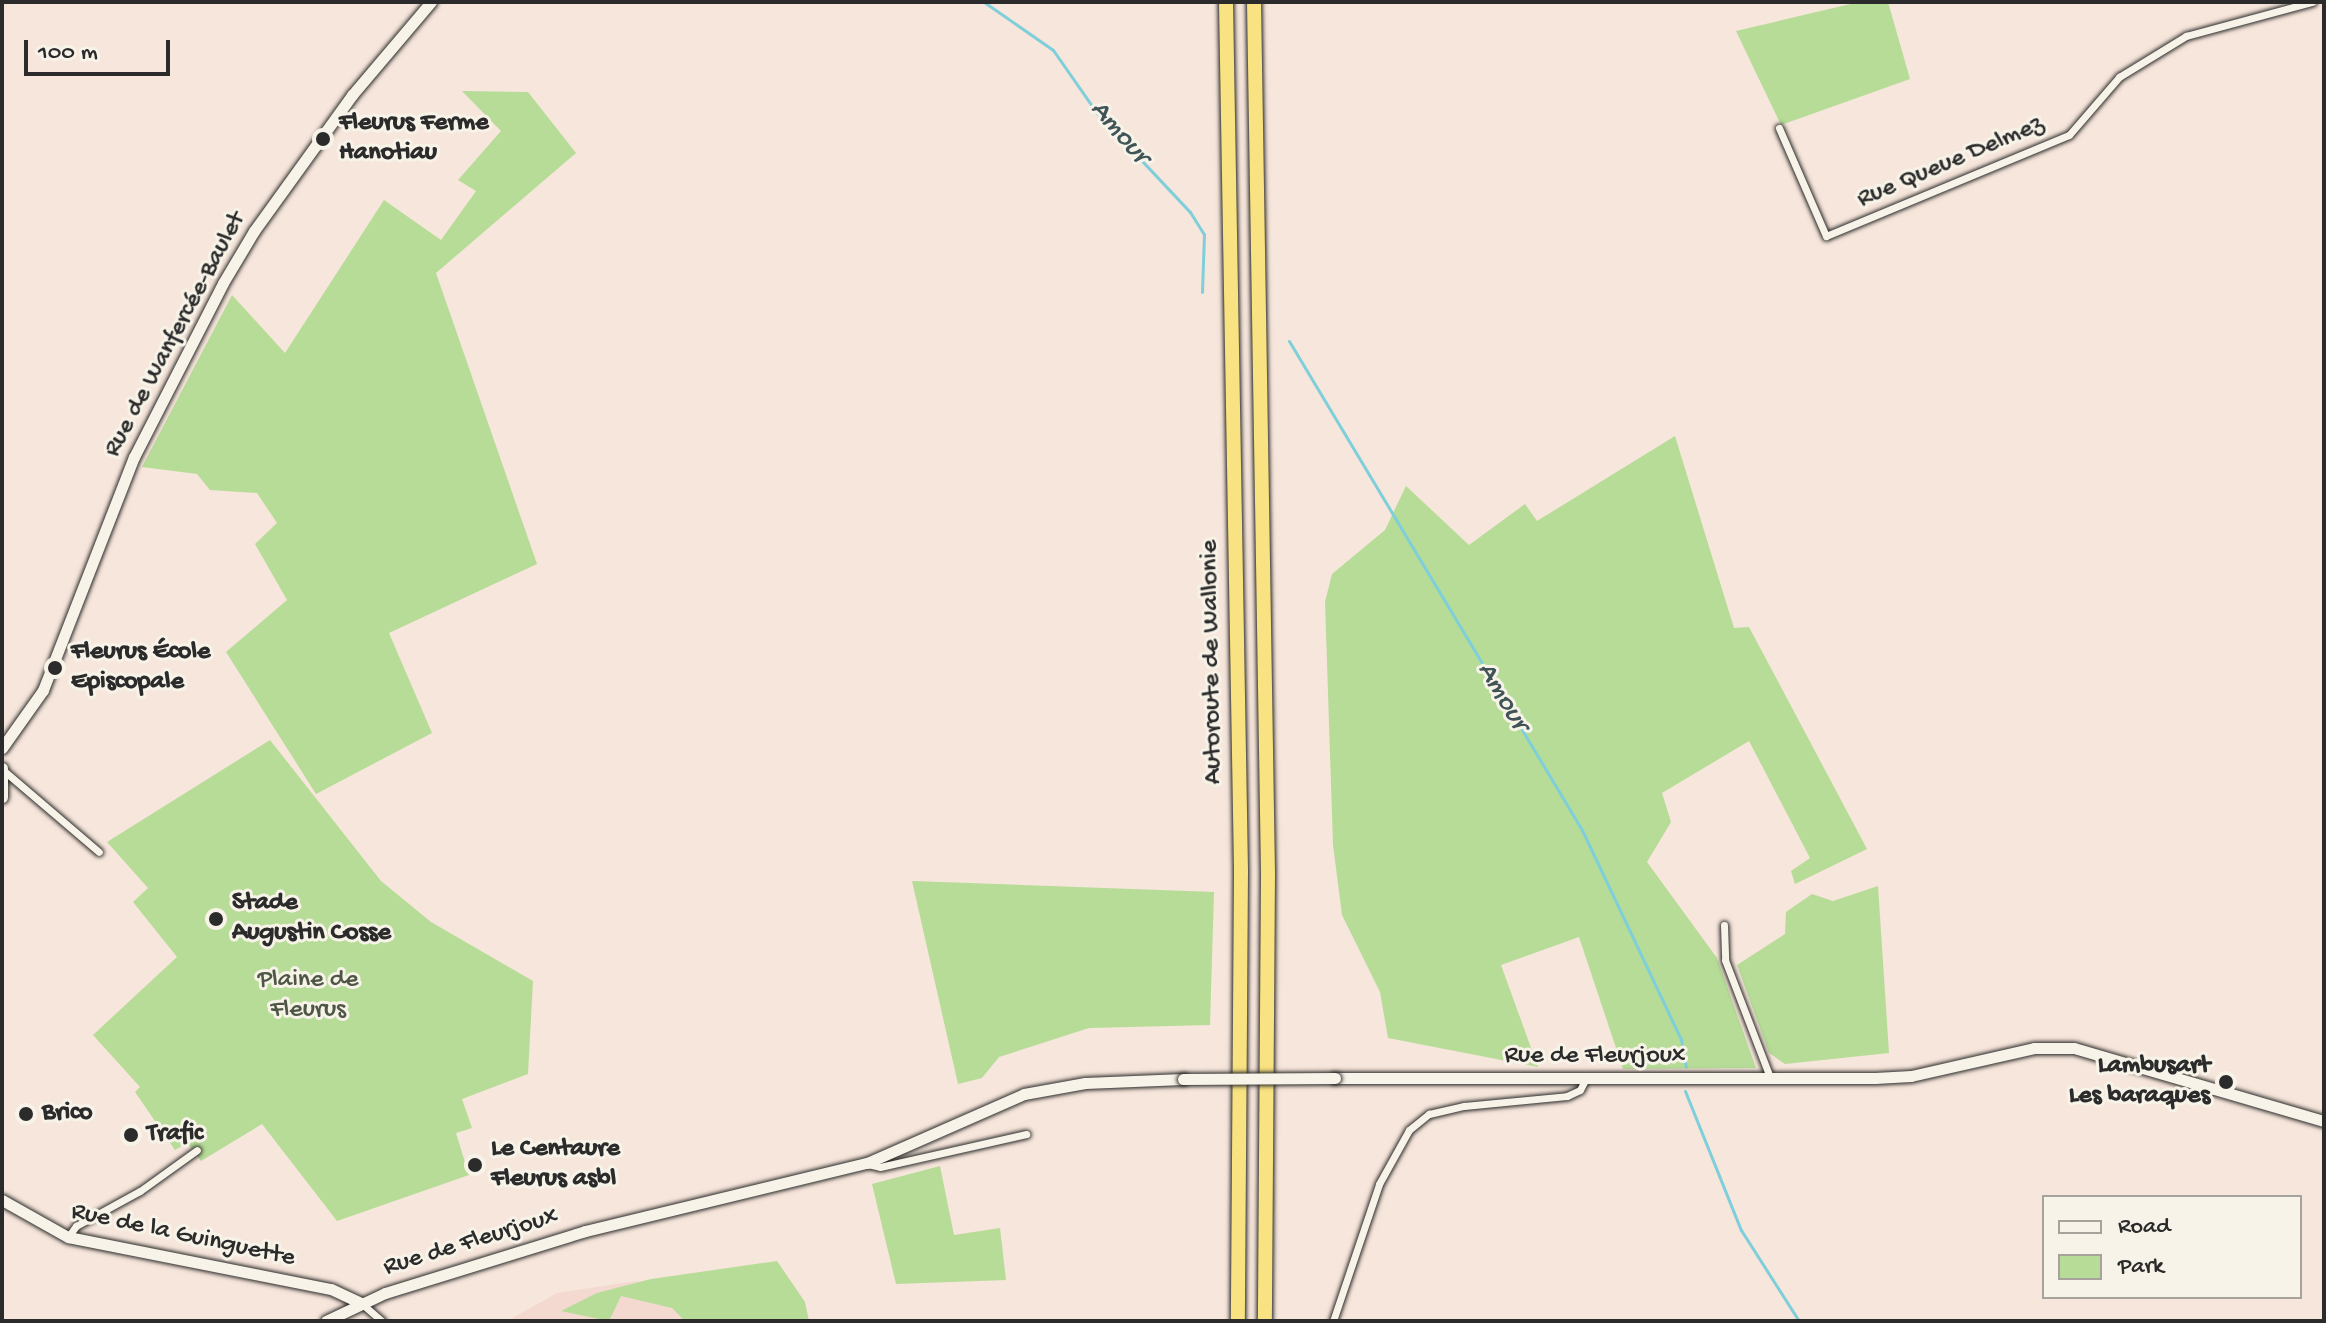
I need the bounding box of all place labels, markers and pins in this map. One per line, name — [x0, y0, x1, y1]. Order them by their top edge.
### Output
place label: Fleurus Ferme Hanotiau — [339, 108, 489, 170]
marker: Fleurus Ferme Hanotiau — [314, 130, 332, 148]
place label: Fleurus École Episcopale — [71, 637, 210, 698]
marker: Fleurus École Episcopale — [46, 659, 64, 677]
place label: Stade Augustin Cosse — [232, 888, 391, 950]
marker: Stade Augustin Cosse — [207, 910, 225, 928]
place label: Lambusart Les baraques — [2069, 1051, 2210, 1112]
marker: Lambusart Les baraques — [2217, 1073, 2235, 1091]
place label: Brico — [42, 1098, 92, 1130]
marker: Brico — [17, 1105, 35, 1123]
place label: Trafic — [147, 1119, 203, 1151]
marker: Trafic — [122, 1126, 140, 1144]
place label: Le Centaure Fleurus asbl — [491, 1134, 620, 1196]
marker: Le Centaure Fleurus asbl — [466, 1156, 484, 1174]

